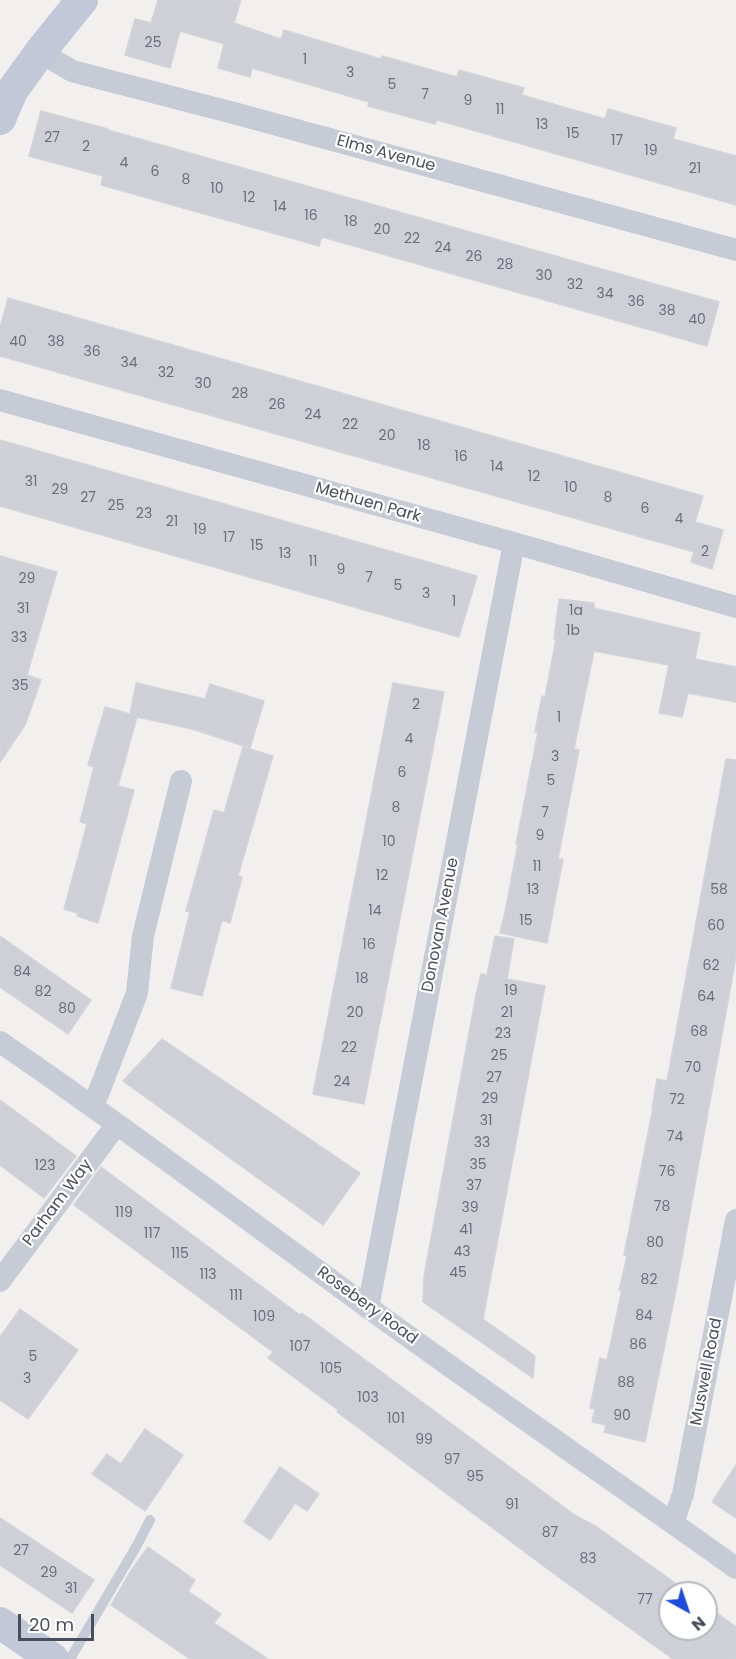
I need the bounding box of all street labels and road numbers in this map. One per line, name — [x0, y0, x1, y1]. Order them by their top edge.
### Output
street label: Elms Avenue — [335, 132, 437, 176]
street label: Methuen Park — [313, 479, 423, 527]
street label: Donovan Avenue — [419, 856, 463, 994]
street label: Parham Way — [19, 1156, 97, 1250]
street label: Rosebery Road — [313, 1263, 421, 1349]
street label: Muswell Road — [687, 1317, 727, 1427]

